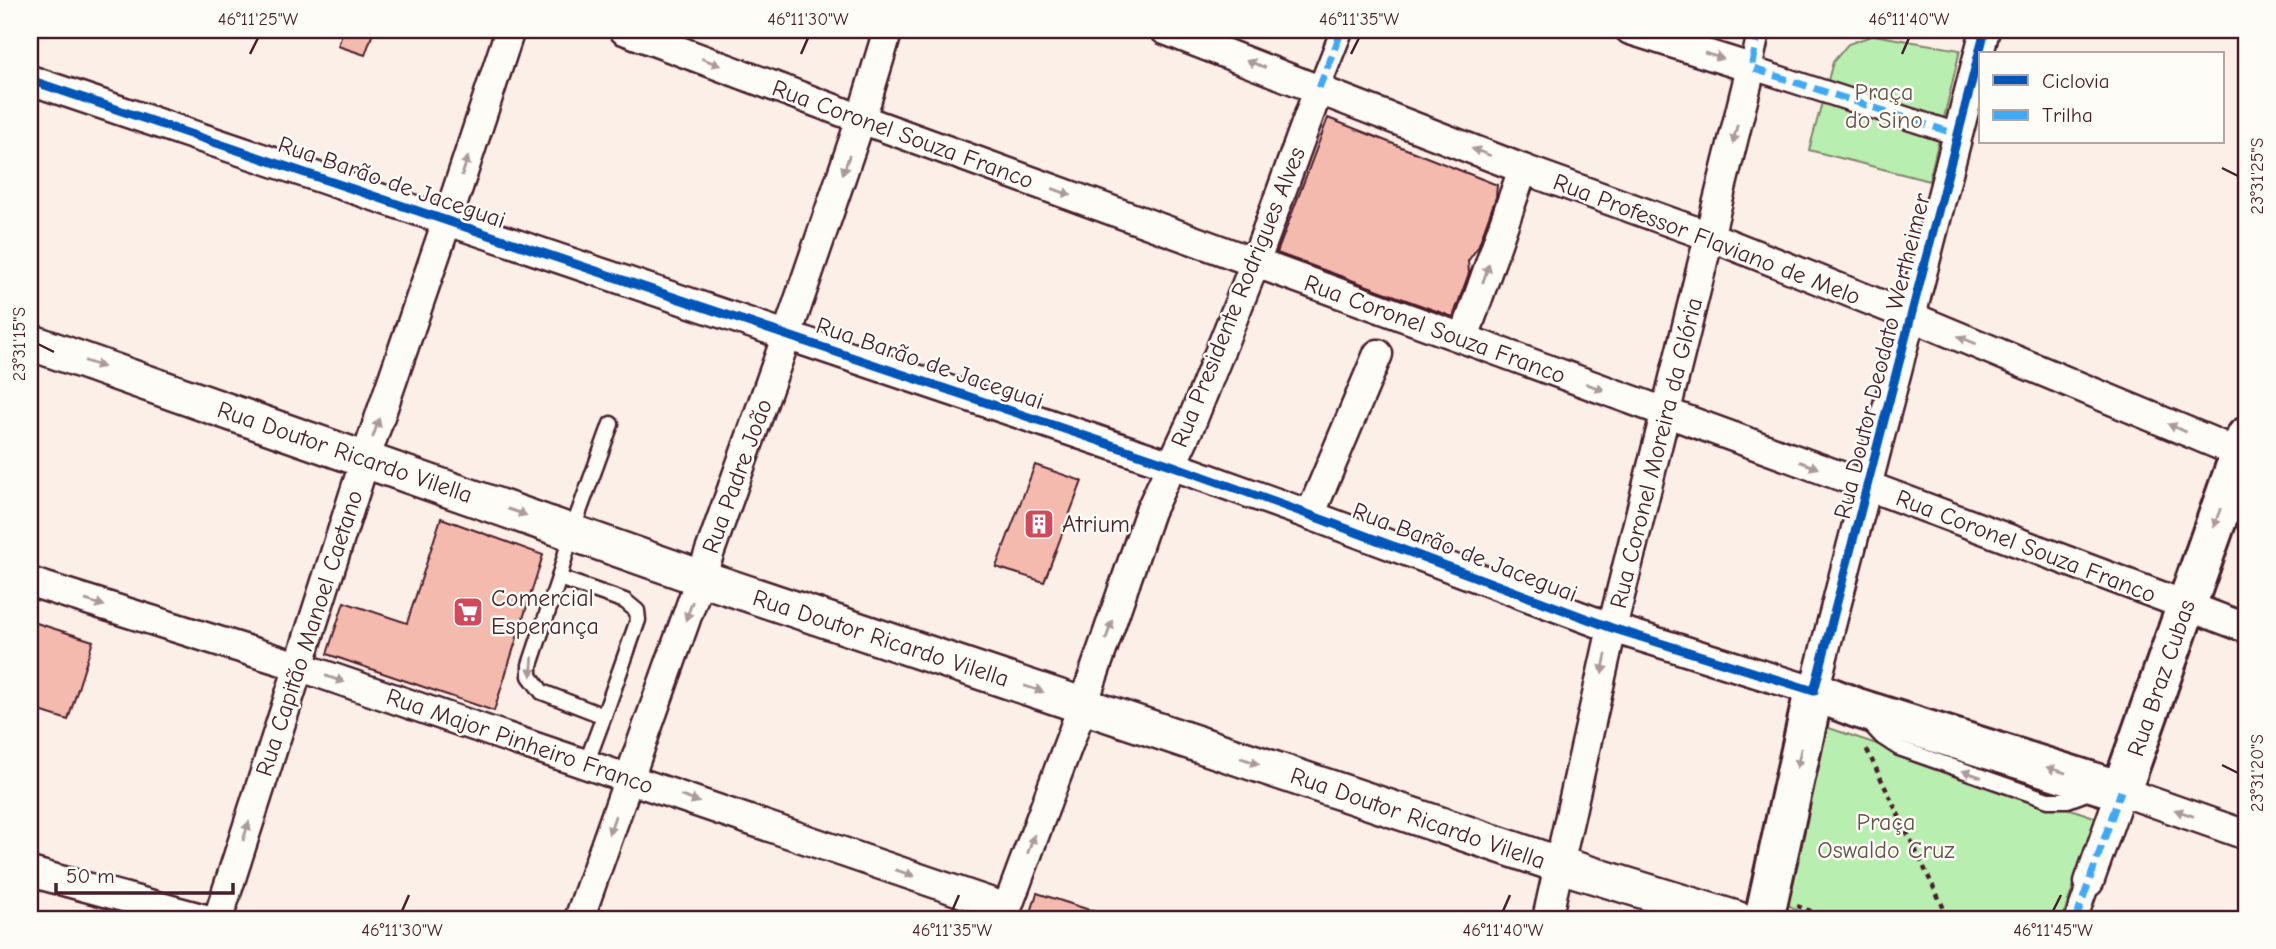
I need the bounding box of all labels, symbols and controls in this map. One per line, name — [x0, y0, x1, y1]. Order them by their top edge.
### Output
text: 46°11'25"W — [218, 9, 299, 30]
text: 46°11'30"W — [767, 9, 849, 30]
text: 46°11'35"W — [1319, 9, 1399, 30]
text: 46°11'40"W — [1869, 9, 1950, 30]
one-way arrow — [1703, 51, 1724, 62]
legend — [1979, 52, 2224, 144]
one-way arrow — [700, 57, 721, 68]
one-way arrow — [1245, 59, 1266, 70]
text: Ciclovia — [2042, 69, 2110, 93]
street label: Rua Coronel Souza Franco — [768, 74, 1038, 194]
park label: Praça do Sino — [1845, 78, 1923, 134]
text: Trilha — [2042, 103, 2093, 127]
one-way arrow — [1729, 123, 1740, 145]
street label: Rua Barão de Jaceguai — [275, 130, 509, 234]
text: 23°31'25"S — [2247, 138, 2268, 214]
street label: Rua Presidente Rodrigues Alves — [1165, 143, 1311, 451]
one-way arrow — [1470, 146, 1491, 157]
one-way arrow — [460, 155, 471, 176]
one-way arrow — [840, 155, 851, 176]
street label: Rua Professor Flaviano de Melo — [1549, 167, 1865, 311]
one-way arrow — [1052, 187, 1073, 198]
street label: Rua Doutor Deodato Wertheimer — [1828, 190, 1936, 522]
one-way arrow — [1481, 263, 1492, 284]
street label: Rua Coronel Souza Franco — [1300, 269, 1570, 389]
street label: Rua Coronel Moreira da Glória — [1604, 295, 1708, 611]
text: 23°31'15"S — [9, 307, 30, 381]
street label: Rua Barão de Jaceguai — [813, 311, 1047, 415]
one-way arrow — [1956, 335, 1977, 346]
one-way arrow — [84, 359, 105, 370]
one-way arrow — [1584, 382, 1605, 393]
street label: Rua Doutor Ricardo Vilella — [214, 395, 476, 509]
street label: Rua Padre João — [696, 395, 778, 557]
one-way arrow — [371, 417, 382, 438]
one-way arrow — [2167, 422, 2187, 434]
one-way arrow — [1798, 460, 1819, 471]
street label: Rua Coronel Souza Franco — [1892, 483, 2160, 609]
street label: Rua Capitão Manoel Caetano — [249, 487, 369, 779]
street label: Rua Barão de Jaceguai — [1349, 496, 1581, 608]
building icon: Atrium — [1022, 507, 1056, 541]
one-way arrow — [507, 508, 528, 518]
one-way arrow — [2211, 508, 2222, 529]
place label: Atrium — [1062, 510, 1130, 538]
street label: Rua Doutor Ricardo Vilella — [749, 583, 1013, 693]
place label: Comercial Esperança — [491, 584, 599, 640]
supermarket icon: Comercial Esperança — [451, 595, 485, 629]
street label: Rua Braz Cubas — [2121, 596, 2201, 760]
one-way arrow — [85, 598, 106, 608]
one-way arrow — [683, 600, 694, 621]
one-way arrow — [1104, 620, 1115, 641]
one-way arrow — [1599, 653, 1610, 675]
one-way arrow — [526, 656, 537, 678]
one-way arrow — [325, 674, 346, 685]
street label: Rua Major Pinheiro Franco — [383, 682, 657, 800]
one-way arrow — [1023, 684, 1044, 695]
text: 23°31'20"S — [2247, 734, 2268, 812]
one-way arrow — [1794, 747, 1805, 769]
one-way arrow — [1239, 756, 1260, 767]
street label: Rua Doutor Ricardo Vilella — [1287, 761, 1549, 875]
one-way arrow — [2045, 765, 2066, 775]
one-way arrow — [1961, 768, 1982, 779]
one-way arrow — [679, 794, 700, 805]
one-way arrow — [2173, 807, 2194, 818]
park label: Praça Oswaldo Cruz — [1817, 808, 1955, 864]
one-way arrow — [606, 814, 617, 835]
one-way arrow — [241, 820, 251, 841]
one-way arrow — [1026, 833, 1037, 854]
scale bar — [56, 851, 233, 895]
text: 50 m — [66, 864, 115, 888]
one-way arrow — [895, 868, 916, 879]
text: 46°11'30"W — [361, 920, 443, 941]
text: 46°11'35"W — [912, 920, 992, 941]
text: 46°11'40"W — [1463, 920, 1544, 941]
text: 46°11'45"W — [2013, 920, 2093, 941]

